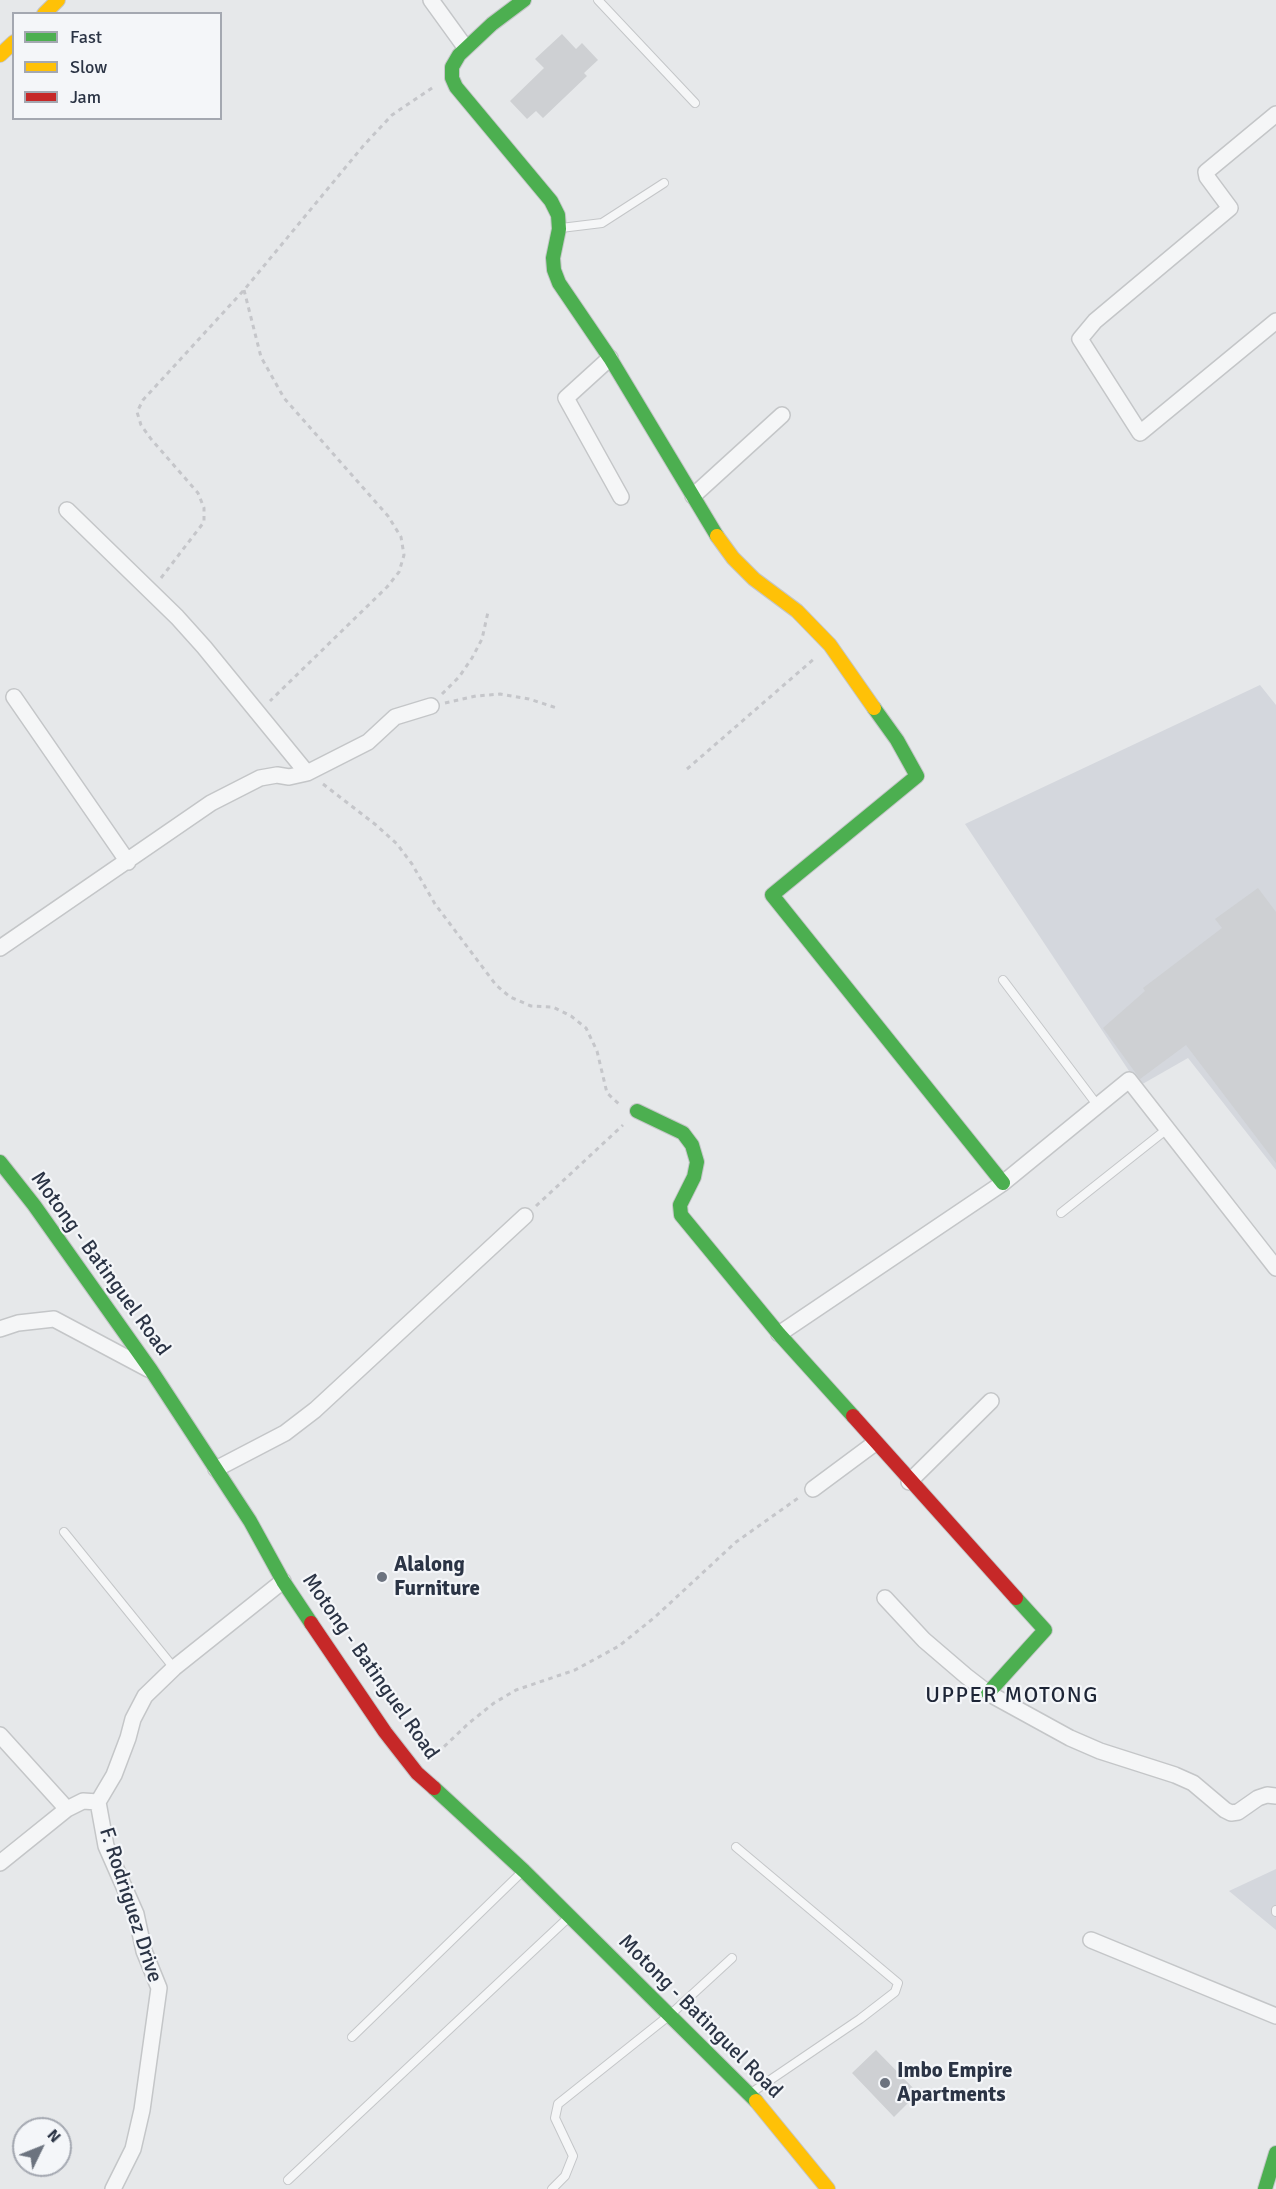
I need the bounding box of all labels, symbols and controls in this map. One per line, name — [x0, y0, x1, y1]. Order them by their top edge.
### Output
legend — [12, 12, 222, 120]
text: Fast — [70, 26, 102, 48]
text: Slow — [70, 56, 107, 78]
text: Jam — [70, 86, 101, 108]
street label: Motong - Batinguel Road — [25, 1167, 175, 1361]
place label: Alalong Furniture — [394, 1552, 480, 1602]
street label: Motong - Batinguel Road — [296, 1569, 444, 1765]
marker: Alalong Furniture — [375, 1570, 389, 1584]
district label: UPPER MOTONG — [925, 1683, 1099, 1709]
street label: F. Rodriguez Drive — [93, 1824, 167, 1986]
street label: Motong - Batinguel Road — [613, 1930, 787, 2104]
place label: Imbo Empire Apartments — [897, 2058, 1012, 2108]
marker: Imbo Empire Apartments — [878, 2076, 892, 2090]
north arrow — [12, 2117, 72, 2177]
text: N — [43, 2125, 65, 2147]

